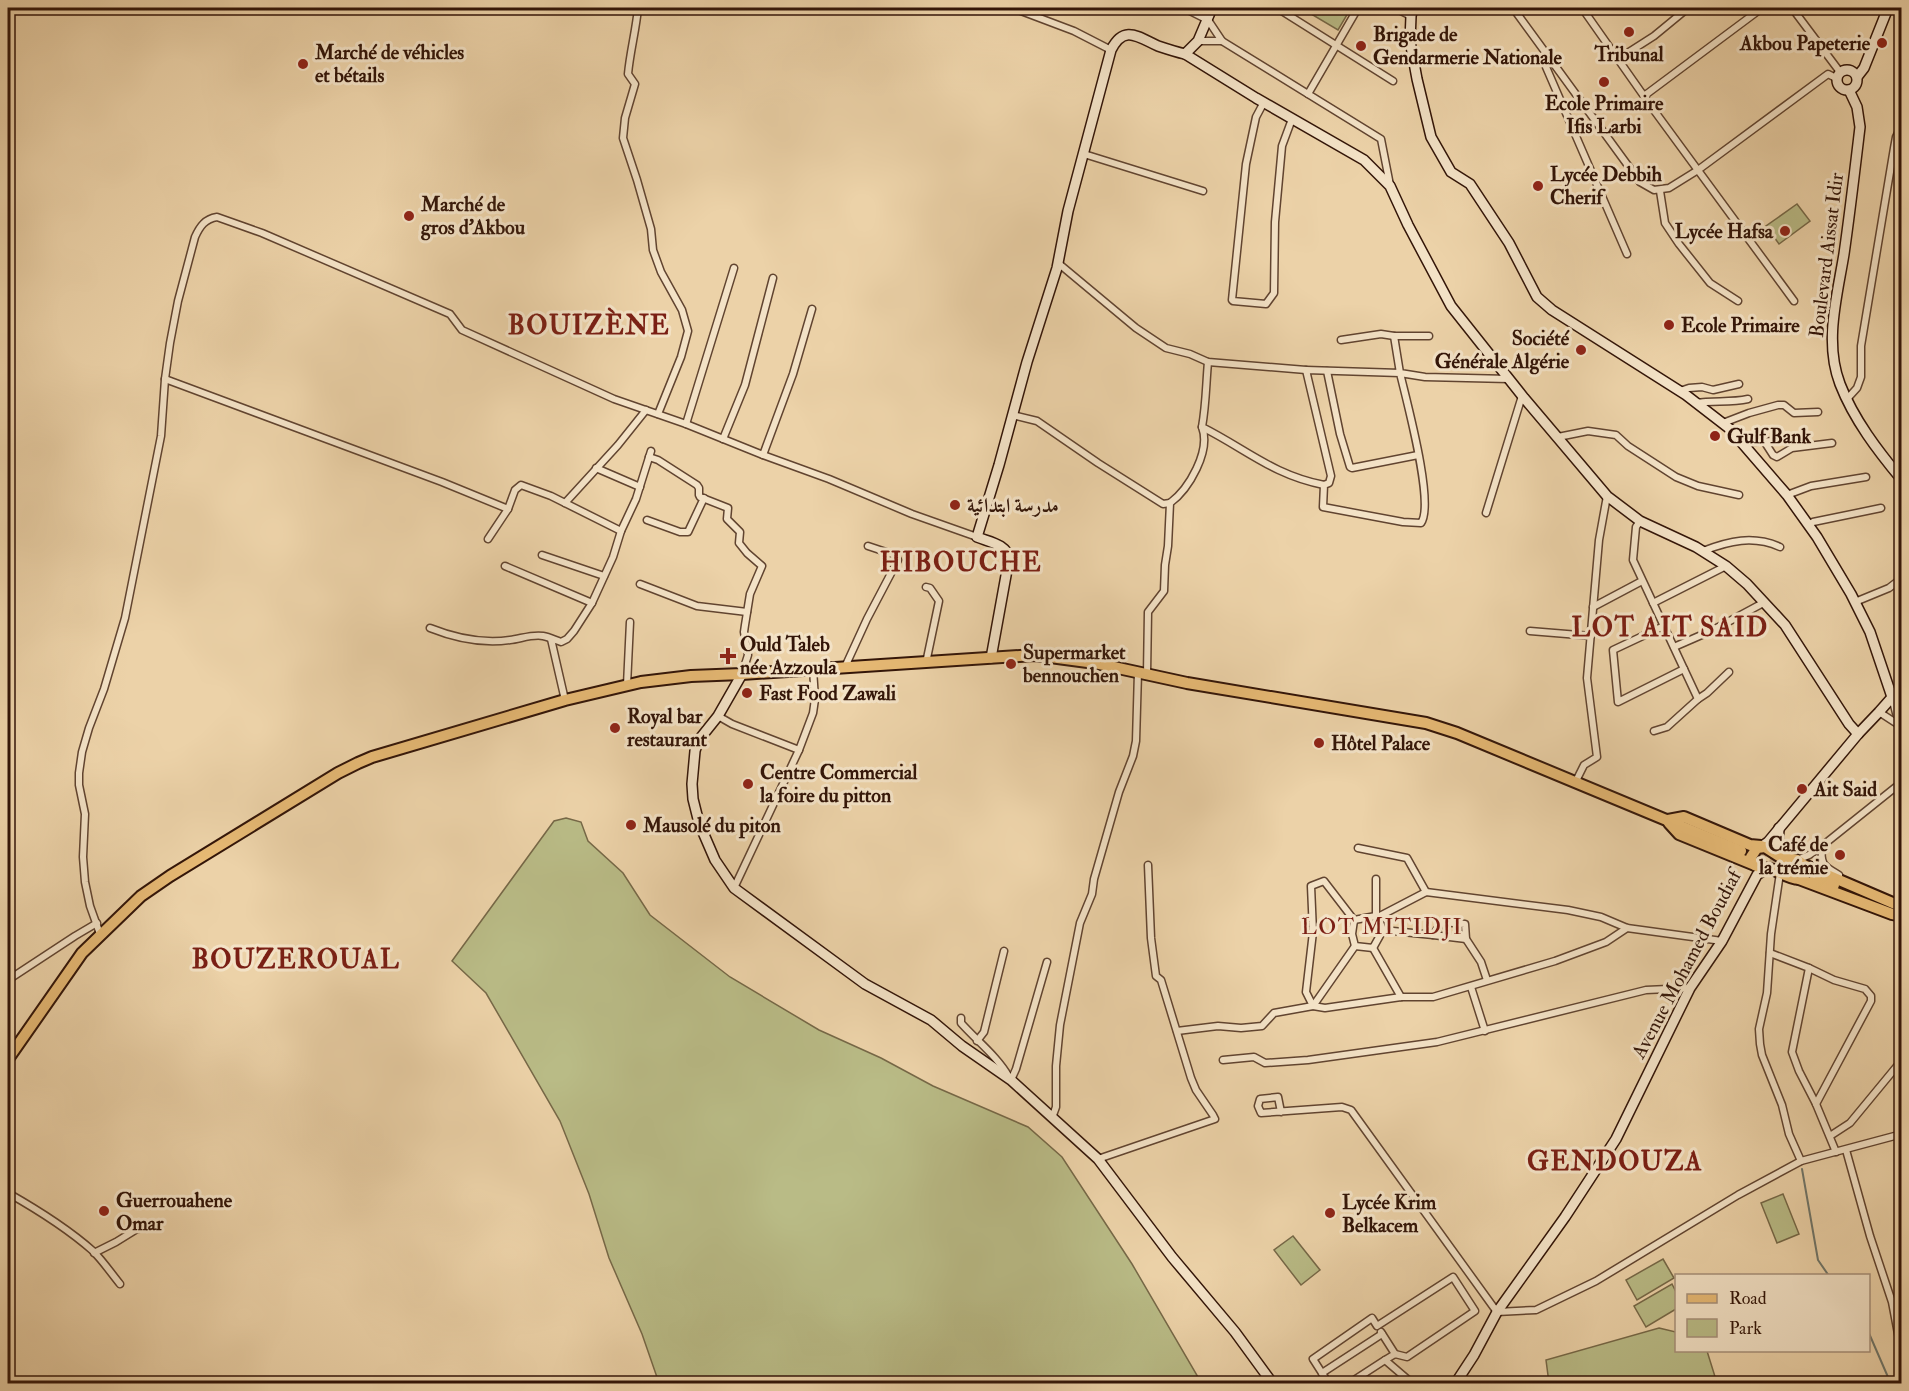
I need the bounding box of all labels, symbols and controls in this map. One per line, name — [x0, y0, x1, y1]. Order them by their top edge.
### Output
place label: Brigade de Gendarmerie Nationale — [1373, 22, 1563, 70]
marker: Tribunal — [1622, 25, 1636, 39]
place label: Akbou Papeterie — [1739, 31, 1871, 57]
marker: Akbou Papeterie — [1875, 36, 1889, 50]
marker: Brigade de Gendarmerie Nationale — [1354, 39, 1368, 53]
place label: Marché de véhicles et bétails — [314, 40, 464, 88]
place label: Tribunal — [1593, 42, 1664, 67]
marker: Marché de véhicles et bétails — [296, 57, 310, 71]
marker: Ecole Primaire Ifis Larbi — [1597, 75, 1611, 89]
place label: Ecole Primaire Ifis Larbi — [1545, 91, 1664, 139]
place label: Lycée Debbih Cherif — [1550, 162, 1663, 210]
street label: Boulevard Aissat Idir — [1804, 171, 1849, 339]
marker: Lycée Debbih Cherif — [1531, 179, 1545, 193]
place label: Marché de gros d'Akbou — [420, 192, 526, 241]
marker: Marché de gros d'Akbou — [402, 209, 416, 223]
place label: Lycée Hafsa — [1675, 219, 1774, 245]
marker: Lycée Hafsa — [1778, 224, 1792, 238]
district label: BOUIZÈNE — [508, 307, 670, 342]
place label: Ecole Primaire — [1681, 313, 1800, 338]
marker: Ecole Primaire — [1662, 318, 1676, 332]
place label: Société Générale Algérie — [1435, 326, 1570, 375]
marker: Société Générale Algérie — [1574, 343, 1588, 357]
place label: Gulf Bank — [1727, 424, 1812, 449]
marker: Gulf Bank — [1708, 429, 1722, 443]
place label: مدرسة ابتدائية — [967, 493, 1059, 518]
marker: مدرسة ابتدائية — [948, 498, 962, 512]
district label: HIBOUCHE — [880, 547, 1042, 579]
district label: LOT AIT SAID — [1571, 612, 1769, 644]
place label: Ould Taleb née Azzoula — [740, 632, 837, 680]
place label: Supermarket bennouchen — [1022, 640, 1126, 688]
marker: Ould Taleb née Azzoula — [721, 649, 735, 663]
marker: Supermarket bennouchen — [1004, 657, 1018, 671]
place label: Fast Food Zawali — [759, 681, 897, 706]
marker: Fast Food Zawali — [740, 686, 754, 700]
place label: Royal bar restaurant — [626, 704, 708, 752]
marker: Royal bar restaurant — [608, 721, 622, 735]
place label: Hôtel Palace — [1331, 731, 1431, 756]
marker: Hôtel Palace — [1312, 736, 1326, 750]
place label: Centre Commercial la foire du pitton — [759, 760, 918, 809]
marker: Centre Commercial la foire du pitton — [741, 777, 755, 791]
place label: Ait Said — [1813, 777, 1877, 802]
marker: Ait Said — [1795, 782, 1809, 796]
place label: Mausolé du piton — [642, 813, 781, 839]
marker: Mausolé du piton — [624, 818, 638, 832]
place label: Café de la trémie — [1758, 832, 1829, 880]
marker: Café de la trémie — [1833, 848, 1847, 862]
street label: Avenue Mohamed Boudiaf — [1626, 862, 1748, 1064]
district label: LOT MITIDJI — [1301, 913, 1463, 941]
district label: BOUZEROUAL — [192, 944, 400, 976]
district label: GENDOUZA — [1527, 1146, 1703, 1178]
place label: Guerrouahene Omar — [116, 1188, 233, 1236]
place label: Lycée Krim Belkacem — [1342, 1190, 1437, 1238]
marker: Guerrouahene Omar — [97, 1204, 111, 1218]
marker: Lycée Krim Belkacem — [1323, 1206, 1337, 1220]
legend — [1675, 1274, 1870, 1352]
text: Road — [1729, 1287, 1767, 1310]
text: Park — [1729, 1317, 1762, 1340]

